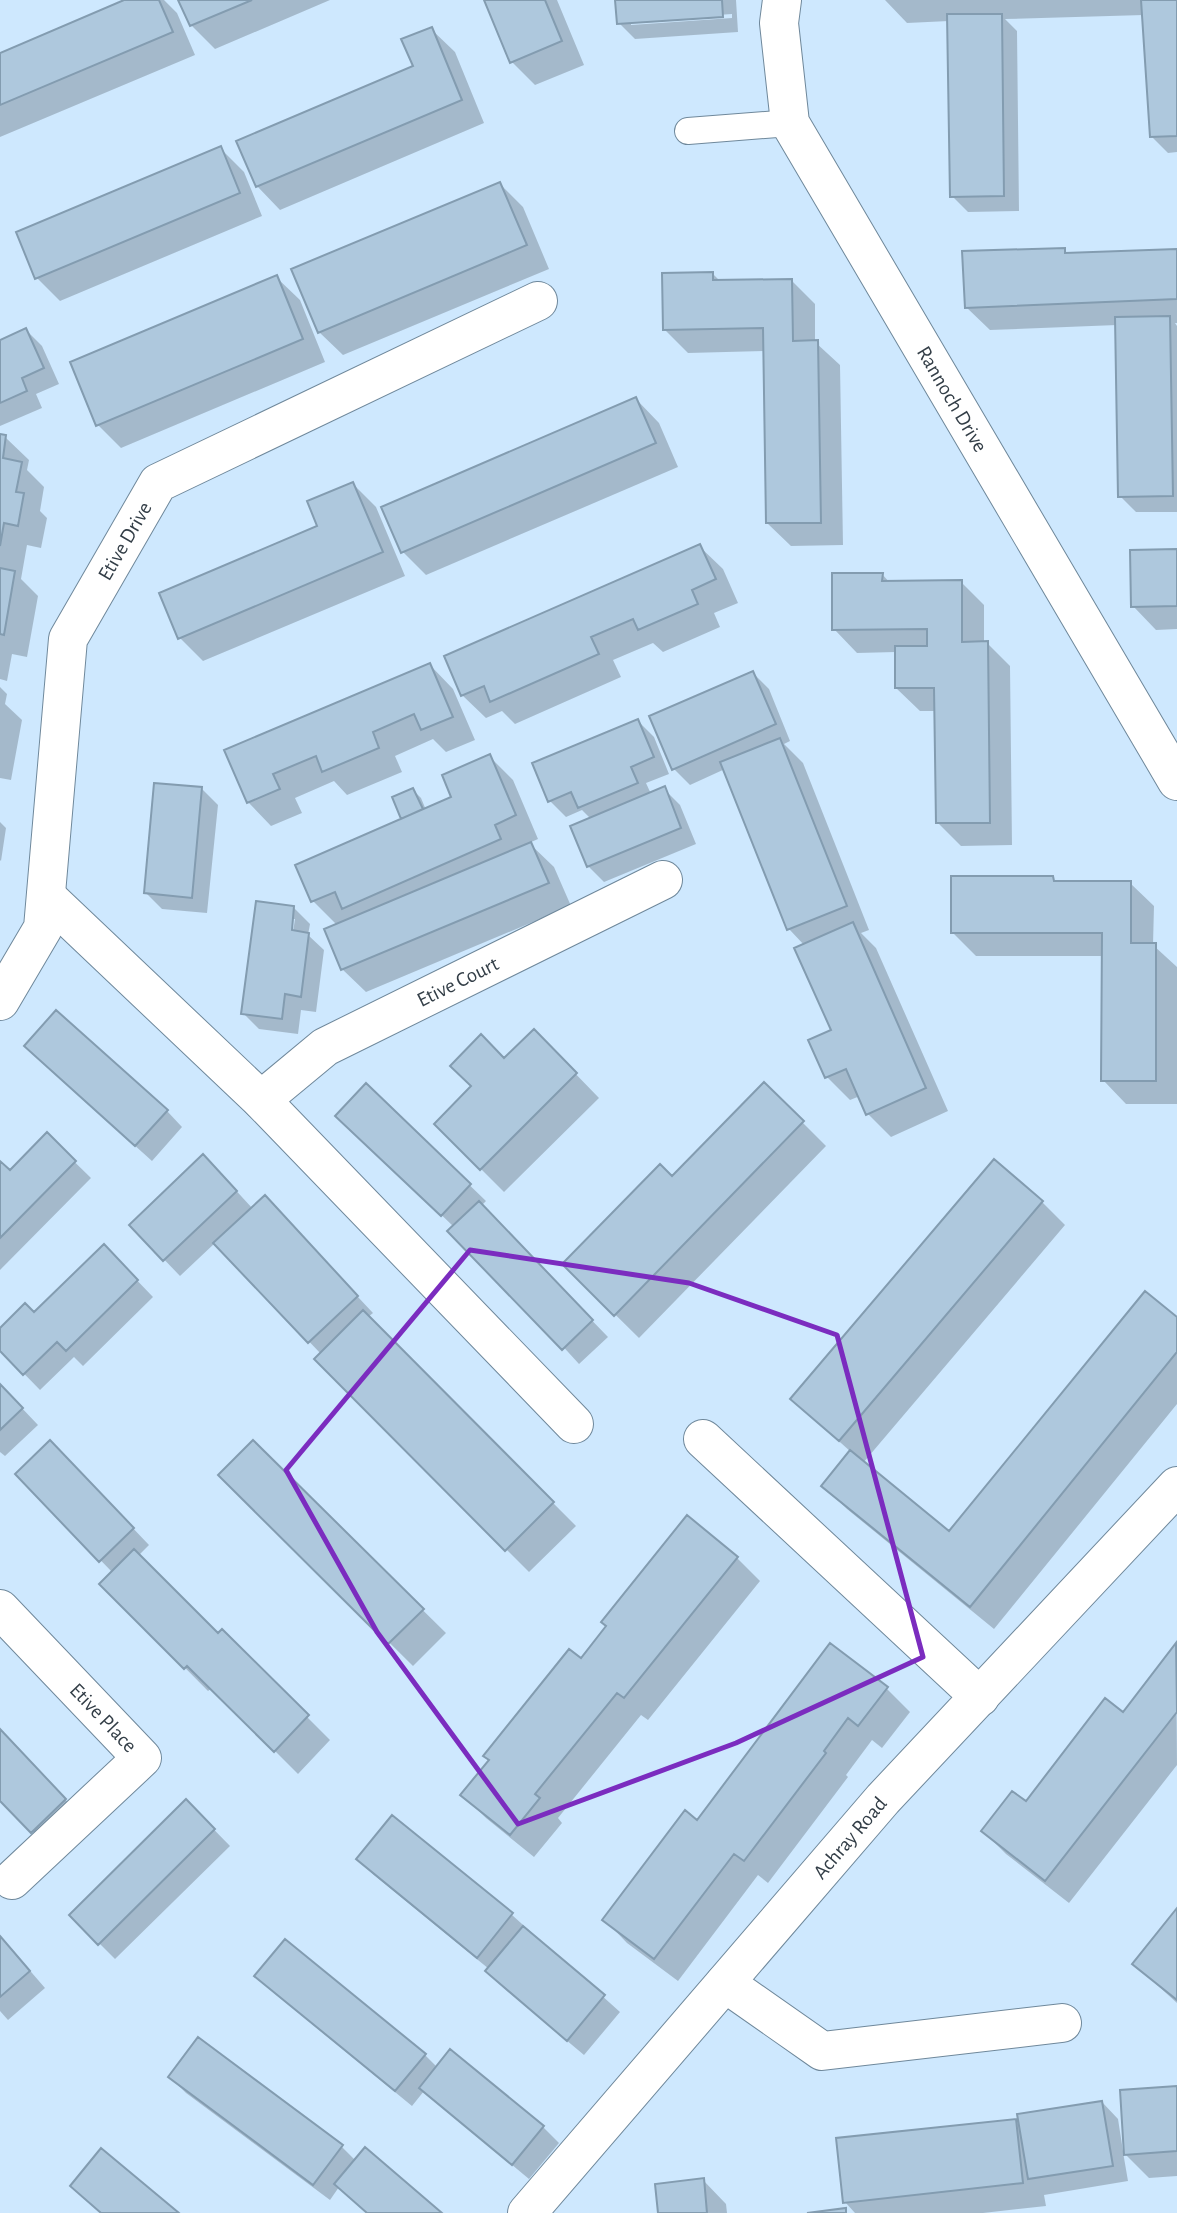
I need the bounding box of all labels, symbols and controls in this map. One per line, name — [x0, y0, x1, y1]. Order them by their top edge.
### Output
street label: Rannoch Drive — [913, 343, 991, 456]
street label: Etive Drive — [94, 498, 155, 584]
street label: Etive Court — [413, 952, 502, 1010]
street label: Etive Place — [66, 1679, 141, 1756]
street label: Achray Road — [809, 1793, 891, 1883]

